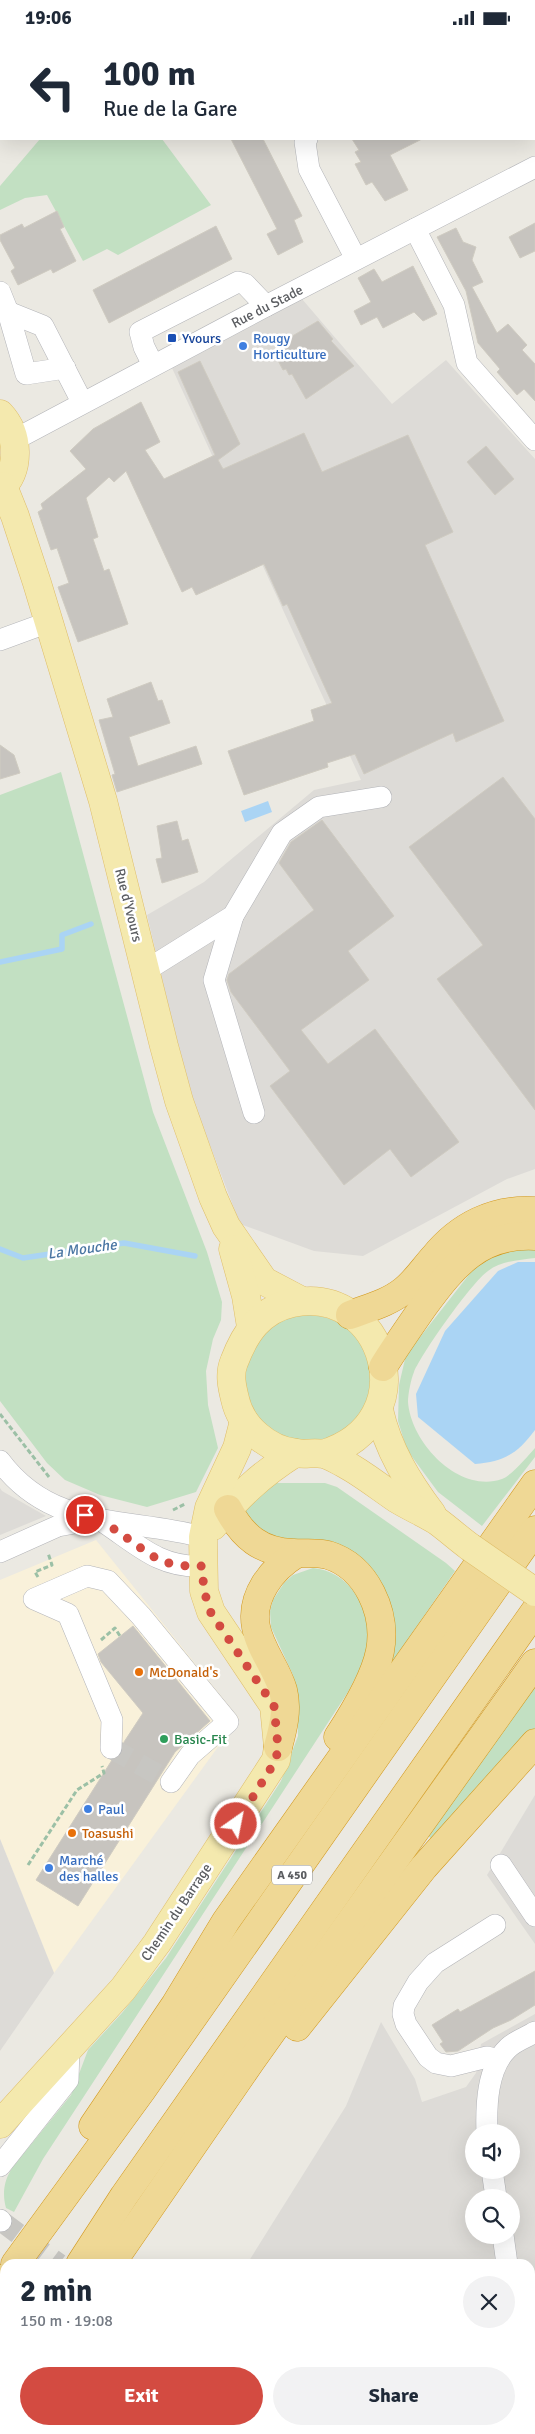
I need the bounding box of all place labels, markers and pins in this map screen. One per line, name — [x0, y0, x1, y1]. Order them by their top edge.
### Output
place label: Yvours — [182, 330, 221, 347]
place label: Rougy Horticulture — [253, 330, 327, 363]
marker: Yvours — [166, 332, 178, 344]
marker: Rougy Horticulture — [237, 340, 249, 352]
pin — [64, 1494, 106, 1536]
place label: McDonald's — [149, 1664, 218, 1681]
marker: McDonald's — [133, 1666, 145, 1678]
place label: Basic-Fit — [174, 1731, 227, 1748]
marker: Basic-Fit — [158, 1733, 170, 1745]
place label: Paul — [98, 1801, 125, 1818]
marker: Paul — [82, 1803, 94, 1815]
place label: Toasushi — [82, 1825, 133, 1842]
marker: Toasushi — [66, 1827, 78, 1839]
place label: Marché des halles — [59, 1852, 118, 1885]
marker: Marché des halles — [43, 1862, 55, 1874]

